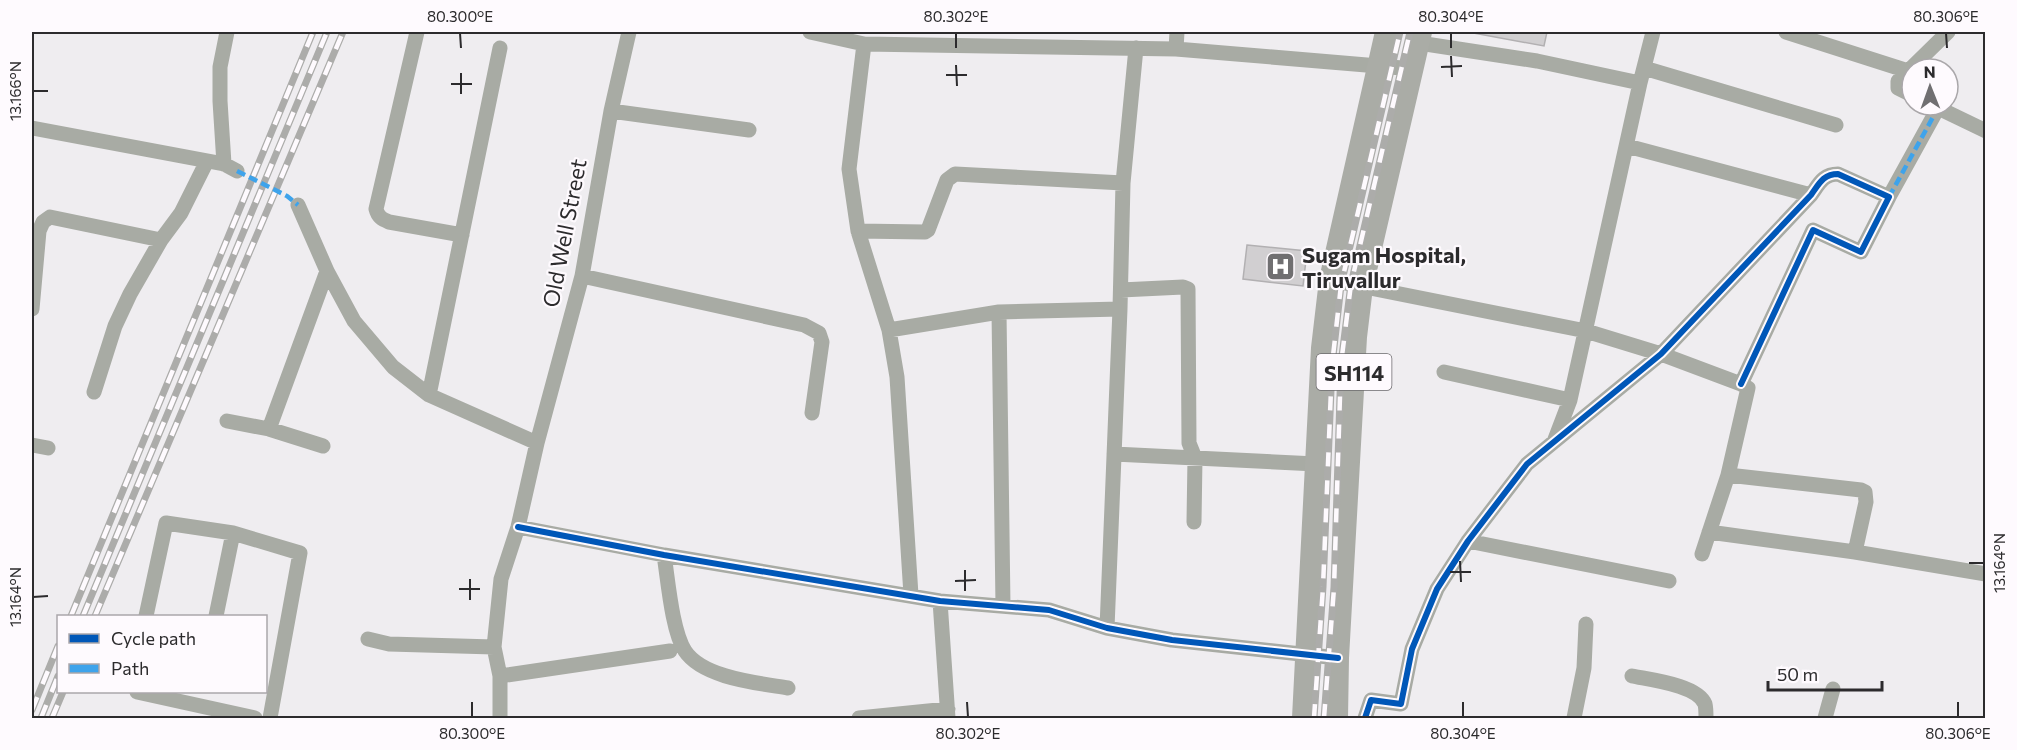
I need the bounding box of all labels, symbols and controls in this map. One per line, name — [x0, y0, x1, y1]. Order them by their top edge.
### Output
text: 80.300°E — [427, 7, 493, 25]
text: 80.302°E — [924, 7, 989, 25]
text: 80.304°E — [1418, 7, 1484, 25]
text: 80.306°E — [1913, 7, 1979, 25]
north arrow — [1900, 57, 1960, 117]
text: 13.166°N — [6, 61, 24, 121]
text: N — [1924, 62, 1936, 81]
street label: Old Well Street — [536, 157, 592, 309]
place label: Sugam Hospital, Tiruvallur — [1302, 241, 1466, 293]
hospital icon: Sugam Hospital, Tiruvallur — [1265, 251, 1297, 283]
road number: SH114 — [1316, 354, 1392, 390]
text: 13.164°N — [1990, 533, 2008, 593]
text: 13.164°N — [6, 567, 24, 627]
legend — [57, 615, 267, 693]
text: Cycle path — [111, 627, 196, 649]
scale bar — [1768, 654, 1882, 692]
text: Path — [111, 657, 149, 679]
text: 50 m — [1777, 663, 1818, 685]
text: 80.300°E — [439, 724, 505, 742]
text: 80.302°E — [936, 724, 1001, 742]
text: 80.304°E — [1430, 724, 1496, 742]
text: 80.306°E — [1925, 724, 1991, 742]

